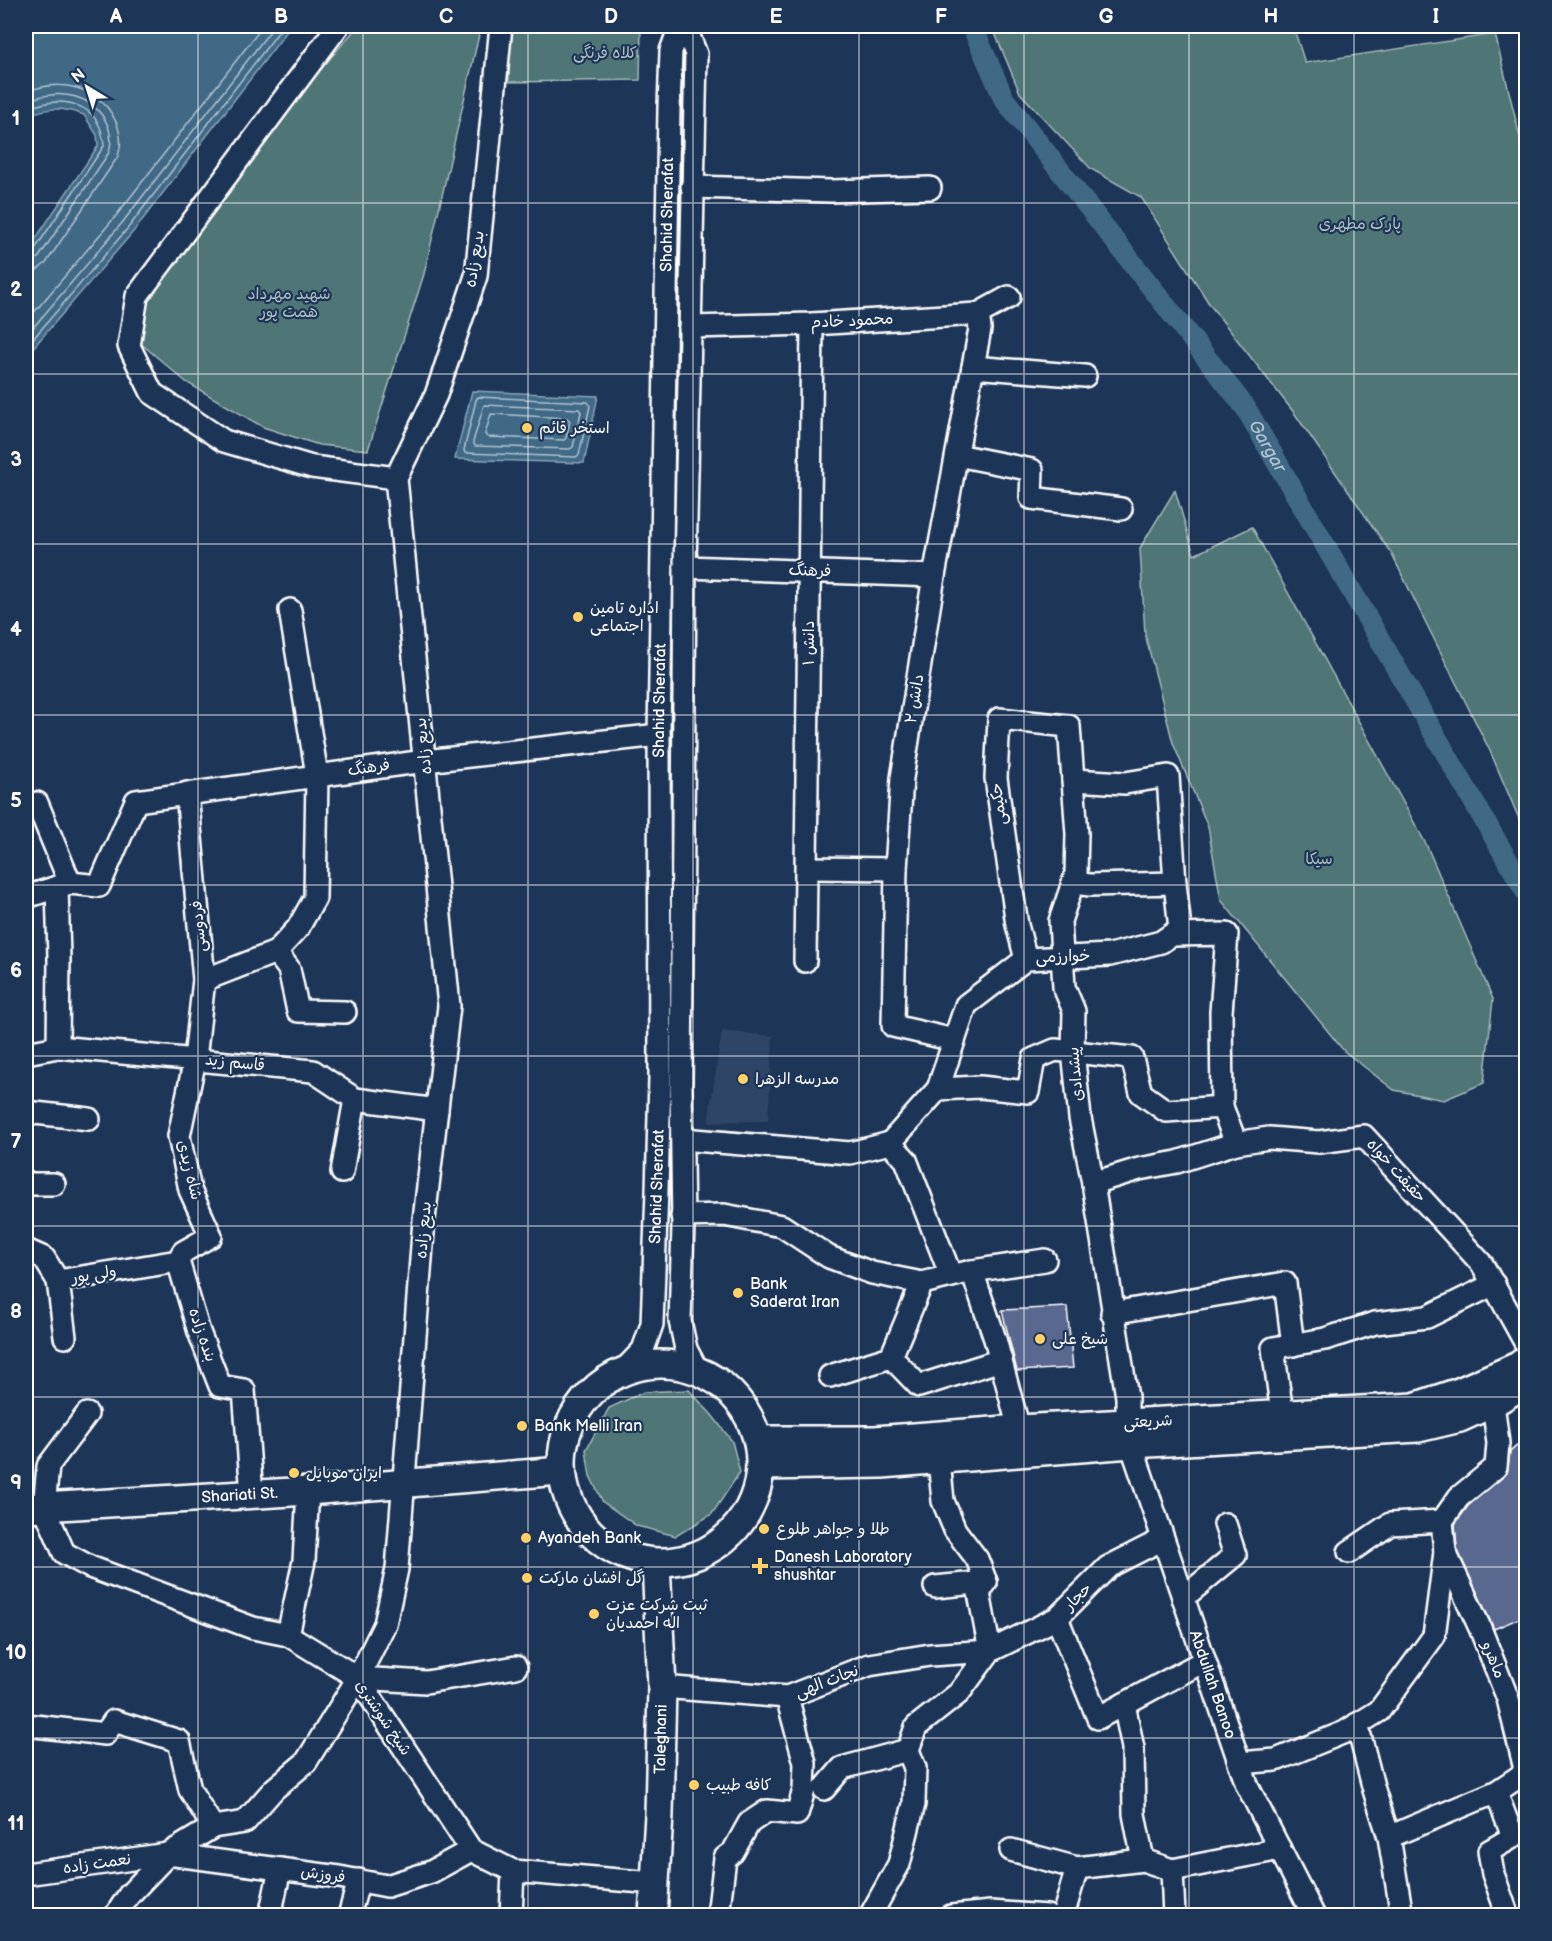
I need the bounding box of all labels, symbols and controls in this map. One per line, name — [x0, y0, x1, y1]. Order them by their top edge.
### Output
text: A — [109, 5, 123, 29]
text: B — [274, 5, 288, 29]
text: C — [439, 5, 453, 29]
text: D — [604, 5, 618, 29]
text: E — [770, 5, 783, 29]
text: F — [935, 5, 947, 29]
text: G — [1099, 5, 1114, 29]
text: H — [1264, 5, 1278, 29]
text: I — [1433, 5, 1439, 29]
park label: کلاه فرنگی — [573, 43, 637, 63]
north arrow — [57, 57, 117, 117]
text: N — [68, 65, 89, 88]
text: 1 — [12, 107, 20, 131]
street label: Shahid Sherafat — [657, 157, 678, 272]
park label: پارک مطهری — [1319, 215, 1401, 234]
street label: بدیع زاده — [461, 229, 490, 289]
text: 2 — [10, 278, 22, 302]
park label: شهید مهرداد همت پور — [247, 285, 331, 322]
street label: محمود خادم — [810, 309, 894, 335]
water label: Gargar — [1244, 416, 1292, 477]
place label: استخر قائم — [539, 419, 610, 440]
marker: استخر قائم — [520, 421, 534, 435]
text: 3 — [10, 448, 22, 472]
street label: فرهنگ — [788, 560, 832, 581]
place label: اداره تامین اجتماعی — [590, 599, 659, 636]
marker: اداره تامین اجتماعی — [571, 610, 585, 624]
text: 4 — [10, 618, 22, 642]
street label: دانش ۱ — [800, 621, 819, 665]
street label: Shahid Sherafat — [649, 643, 670, 758]
street label: دانش ۲ — [902, 673, 928, 725]
street label: بدیع زاده — [412, 716, 437, 775]
street label: فرهنگ — [346, 755, 391, 780]
street label: حکیمی — [987, 782, 1011, 826]
text: 5 — [10, 789, 22, 813]
park label: سیکا — [1305, 850, 1333, 869]
street label: فردوسی — [187, 899, 211, 953]
street label: خوارزمی — [1035, 947, 1091, 967]
text: 6 — [10, 959, 22, 983]
street label: پیشدادی — [1064, 1046, 1088, 1102]
street label: قاسم زید — [204, 1050, 266, 1078]
place label: مدرسه الزهرا — [755, 1070, 839, 1089]
marker: مدرسه الزهرا — [736, 1072, 750, 1086]
street label: Shahid Sherafat — [646, 1129, 668, 1244]
text: 7 — [10, 1130, 22, 1154]
street label: حقیقت خواه — [1362, 1135, 1430, 1207]
street label: شاه زیدی — [172, 1138, 206, 1202]
street label: بدیع زاده — [412, 1201, 437, 1259]
street label: ولی پور — [68, 1262, 118, 1288]
place label: Bank Saderat Iran — [750, 1275, 840, 1312]
marker: Bank Saderat Iran — [731, 1286, 745, 1300]
text: 8 — [10, 1300, 22, 1324]
street label: بنده زاده — [184, 1305, 220, 1365]
place label: شیخ علی — [1052, 1330, 1108, 1349]
marker: شیخ علی — [1033, 1332, 1047, 1346]
street label: شریعتی — [1123, 1411, 1173, 1433]
place label: Bank Melli Iran — [534, 1417, 642, 1436]
marker: Bank Melli Iran — [515, 1419, 529, 1433]
place label: ایران موبایل — [306, 1464, 382, 1483]
marker: ایران موبایل — [287, 1466, 301, 1480]
text: 9 — [10, 1471, 22, 1495]
street label: Shariati St. — [201, 1483, 278, 1507]
place label: طلا و جواهر طلوع — [776, 1520, 890, 1540]
marker: طلا و جواهر طلوع — [757, 1522, 771, 1536]
place label: Ayandeh Bank — [538, 1529, 641, 1548]
marker: Ayandeh Bank — [519, 1531, 533, 1545]
place label: Danesh Laboratory shushtar — [774, 1548, 913, 1585]
marker: Danesh Laboratory shushtar — [751, 1557, 769, 1575]
place label: گل افشان مارکت — [539, 1568, 644, 1588]
marker: گل افشان مارکت — [520, 1571, 534, 1585]
street label: حجار — [1059, 1579, 1096, 1616]
place label: ثبت شرکت عزت اله احمدیان — [606, 1596, 709, 1633]
marker: ثبت شرکت عزت اله احمدیان — [587, 1607, 601, 1621]
street label: Abdullah Banoo — [1186, 1628, 1240, 1741]
street label: ماهرو — [1476, 1637, 1509, 1681]
text: 10 — [6, 1641, 26, 1665]
street label: نجات الهی — [793, 1661, 861, 1703]
street label: شیخ شوشتری — [351, 1677, 415, 1759]
street label: Taleghani — [650, 1704, 671, 1774]
place label: کافه طبیب — [706, 1776, 772, 1795]
marker: کافه طبیب — [687, 1778, 701, 1792]
text: 11 — [8, 1812, 24, 1836]
street label: نعمت زاده — [62, 1850, 132, 1878]
street label: فروزش — [299, 1862, 347, 1888]

